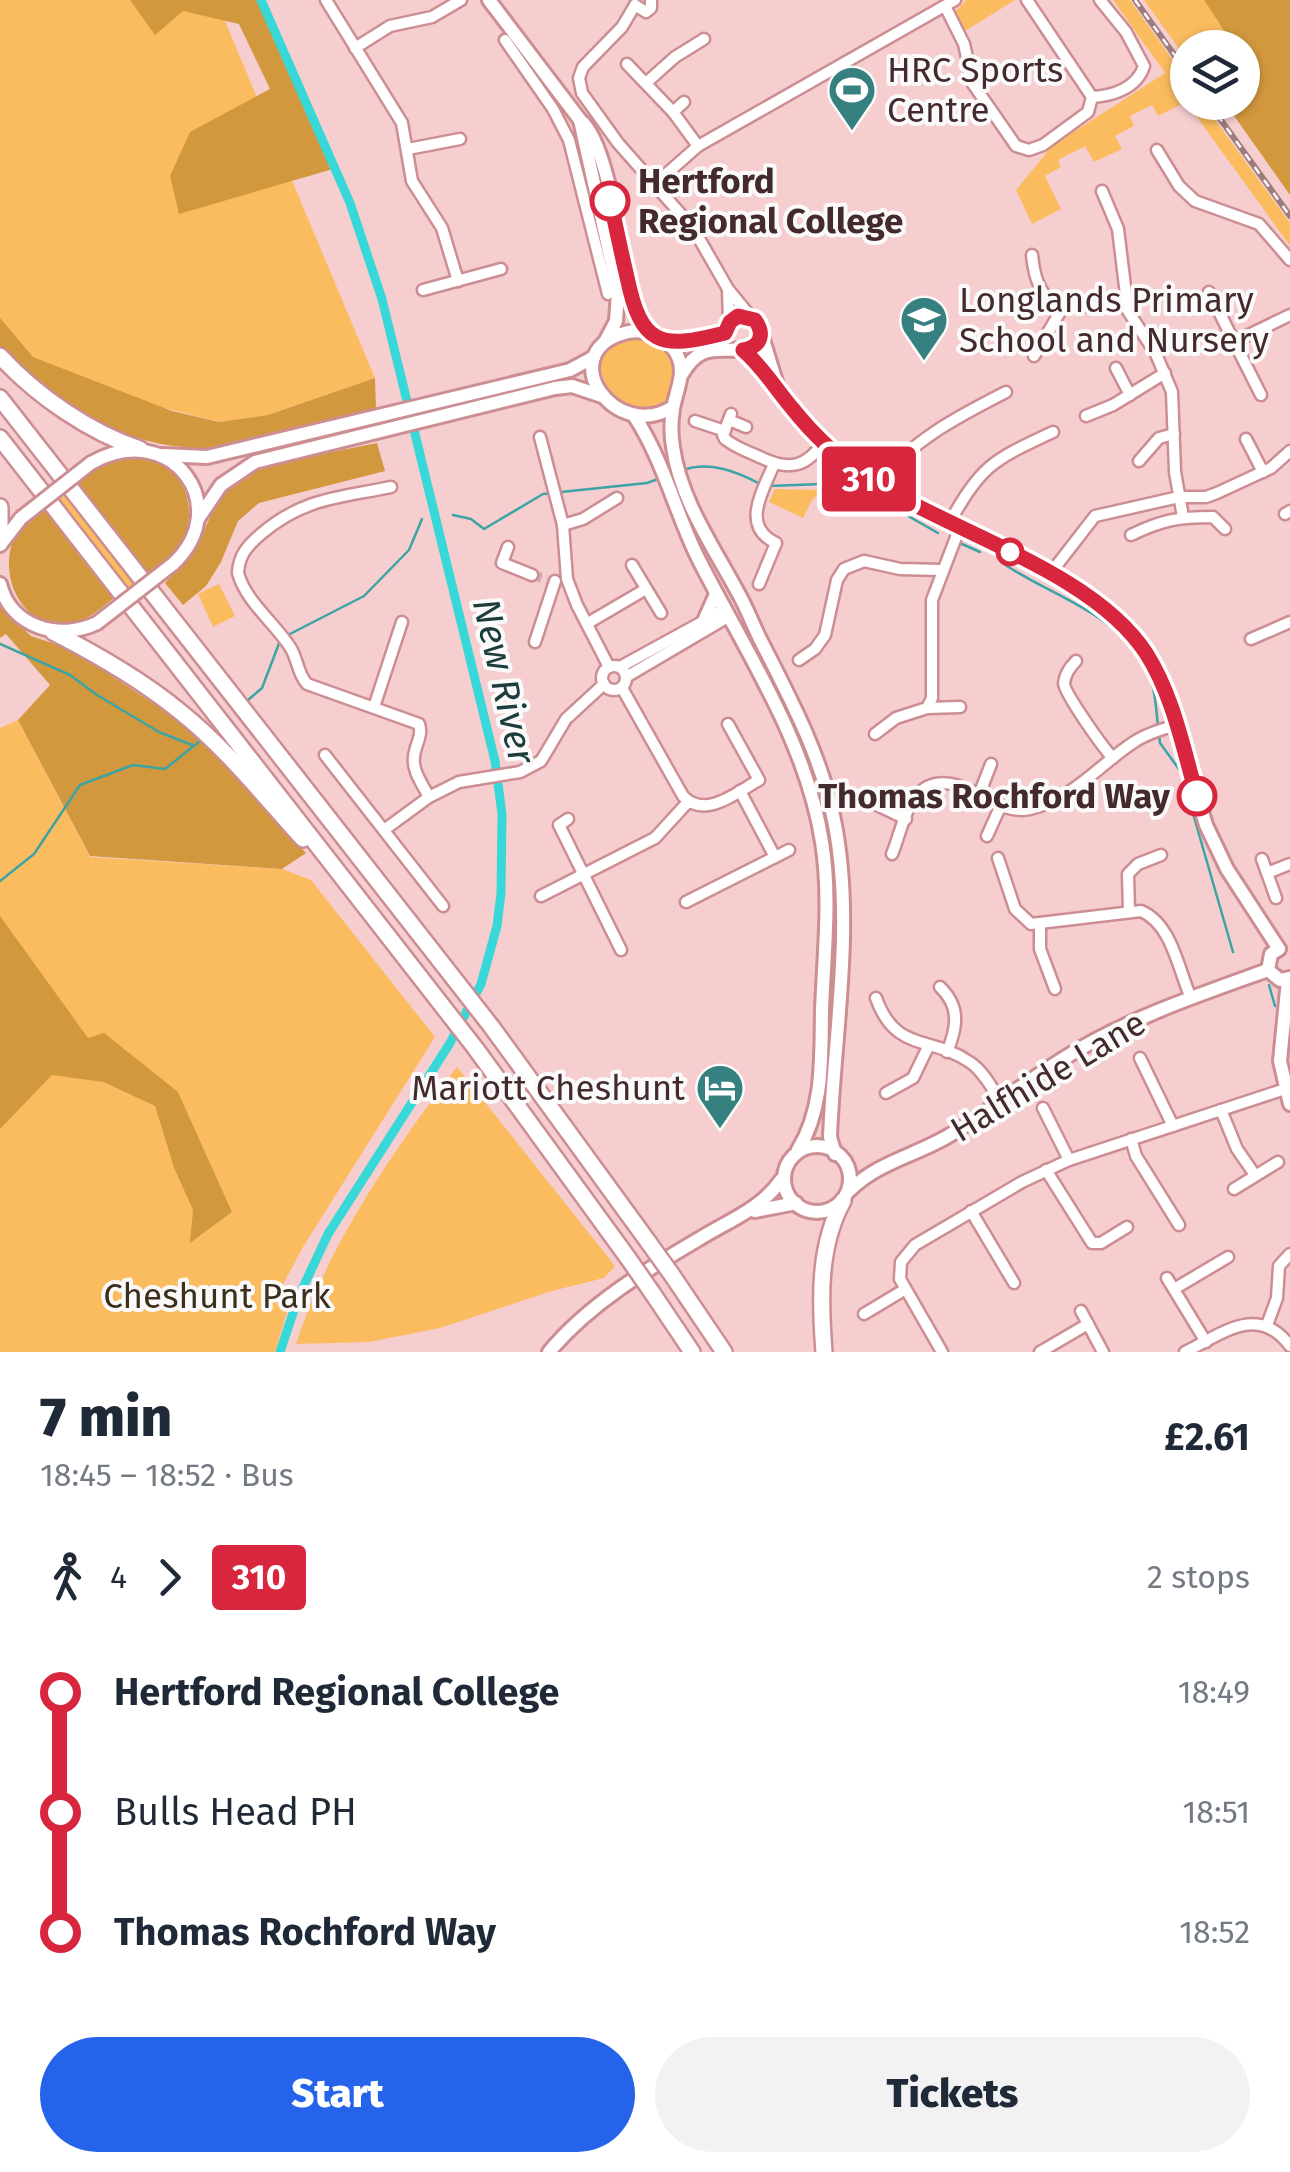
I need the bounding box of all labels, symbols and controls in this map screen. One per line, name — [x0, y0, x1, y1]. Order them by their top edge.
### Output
map controls — [1170, 30, 1260, 120]
button: layers — [1170, 30, 1260, 120]
place label: HRC Sports Centre — [887, 49, 1063, 131]
sports icon: HRC Sports Centre — [826, 64, 878, 132]
place label: Hertford Regional College — [638, 160, 903, 242]
marker: Hertford Regional College — [591, 182, 629, 220]
place label: Longlands Primary School and Nursery — [959, 279, 1269, 361]
school or university icon: Longlands Primary School and Nursery — [898, 294, 950, 362]
line badge: 310 — [812, 446, 926, 512]
text: 310 — [842, 458, 896, 500]
unlabelled marker — [997, 539, 1023, 565]
water label: New River — [463, 594, 546, 769]
place label: Thomas Rochford Way — [818, 775, 1171, 817]
marker: Thomas Rochford Way — [1178, 777, 1216, 815]
street label: Halfhide Lane — [943, 1001, 1153, 1151]
hotel icon: Mariott Cheshunt — [694, 1062, 746, 1130]
place label: Mariott Cheshunt — [411, 1067, 685, 1109]
park label: Cheshunt Park — [103, 1275, 331, 1317]
text: 7 min — [40, 1385, 172, 1451]
text: £2.61 — [1164, 1414, 1250, 1460]
text: 18:45 – 18:52 · Bus — [40, 1456, 294, 1494]
icon: walk — [40, 1550, 95, 1605]
icon: forward — [142, 1550, 197, 1605]
text: 310 — [232, 1556, 286, 1598]
text: 4 — [110, 1558, 127, 1596]
text: 2 stops — [1147, 1558, 1250, 1596]
text: Hertford Regional College — [114, 1669, 560, 1715]
text: 18:49 — [1178, 1673, 1250, 1711]
text: Bulls Head PH — [114, 1789, 357, 1835]
text: 18:51 — [1182, 1793, 1250, 1831]
text: Thomas Rochford Way — [114, 1909, 496, 1955]
text: 18:52 — [1179, 1913, 1250, 1951]
button: Start — [40, 2037, 635, 2152]
button: Tickets — [655, 2037, 1250, 2152]

